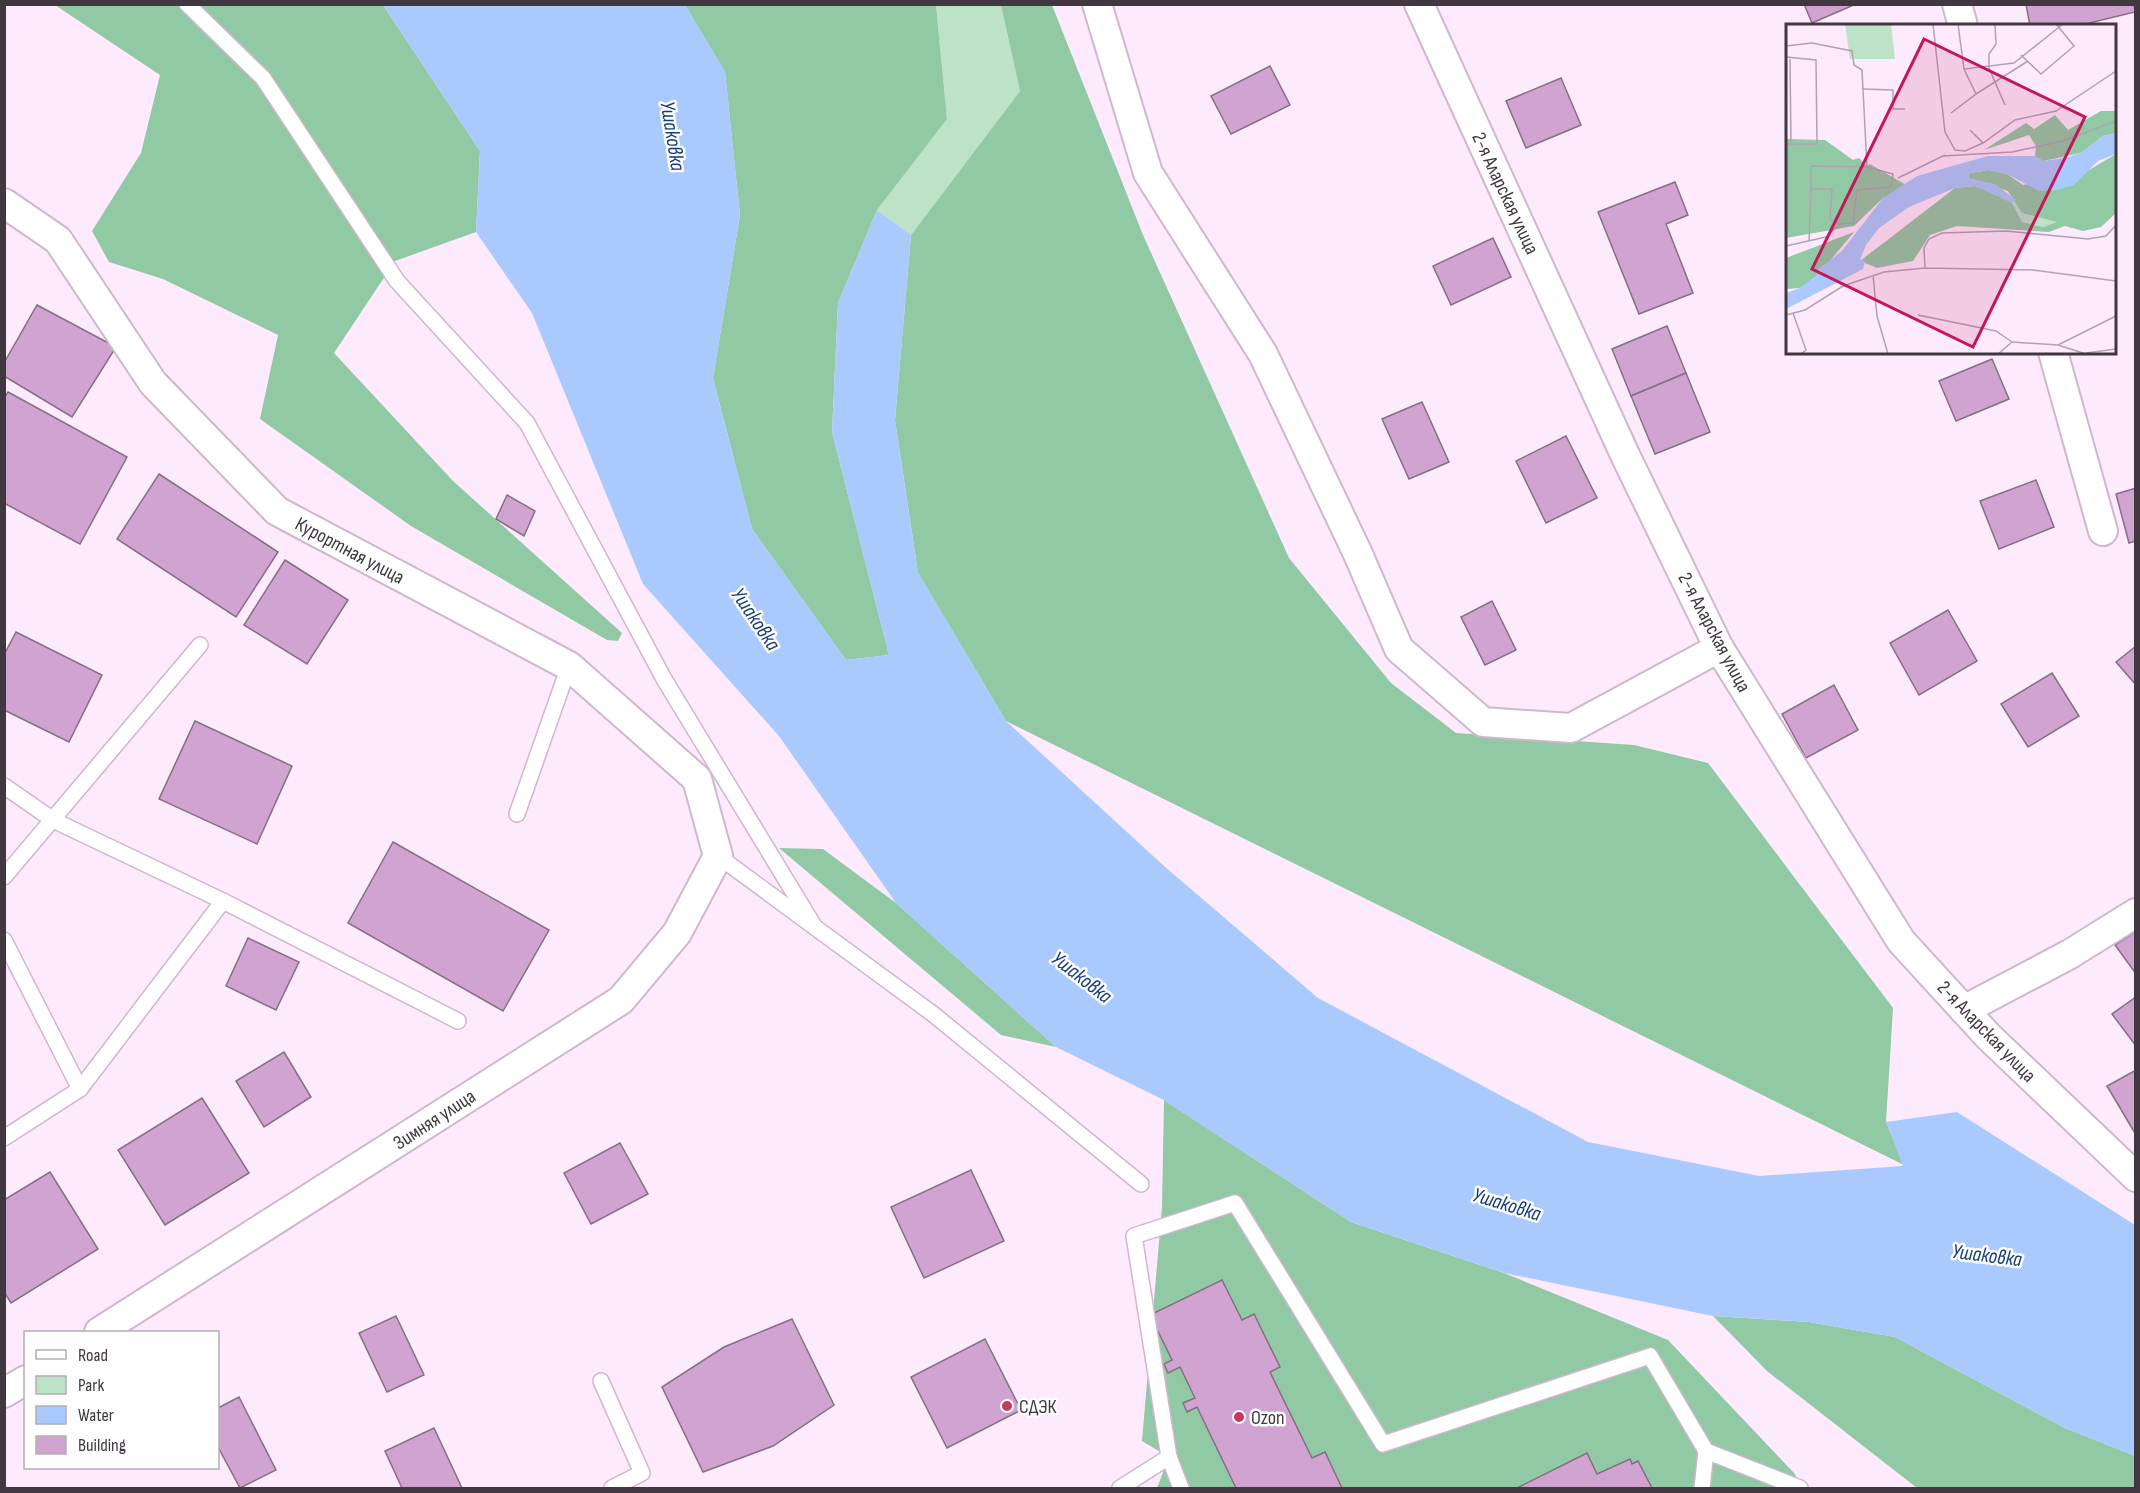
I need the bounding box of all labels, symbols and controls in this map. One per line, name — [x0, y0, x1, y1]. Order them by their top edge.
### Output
inset map — [1786, 24, 2116, 354]
water label: Ушаковка — [655, 100, 690, 173]
street label: 2-я Аларская улица — [1466, 129, 1544, 258]
street label: Курортная улица — [291, 512, 408, 590]
street label: 2-я Аларская улица — [1673, 569, 1756, 696]
water label: Ушаковка — [726, 583, 786, 656]
water label: Ушаковка — [1046, 946, 1117, 1009]
street label: 2-я Аларская улица — [1932, 976, 2041, 1087]
street label: Зимняя улица — [389, 1084, 480, 1155]
water label: Ушаковка — [1470, 1182, 1544, 1227]
water label: Ушаковка — [1951, 1239, 2024, 1272]
legend — [24, 1331, 219, 1469]
text: Road — [78, 1345, 108, 1366]
text: Park — [78, 1375, 104, 1396]
place label: СДЭК — [1019, 1395, 1057, 1419]
marker: СДЭК — [1000, 1399, 1014, 1413]
text: Water — [78, 1405, 114, 1426]
place label: Ozon — [1251, 1406, 1285, 1430]
marker: Ozon — [1232, 1410, 1246, 1424]
text: Building — [78, 1435, 126, 1456]

